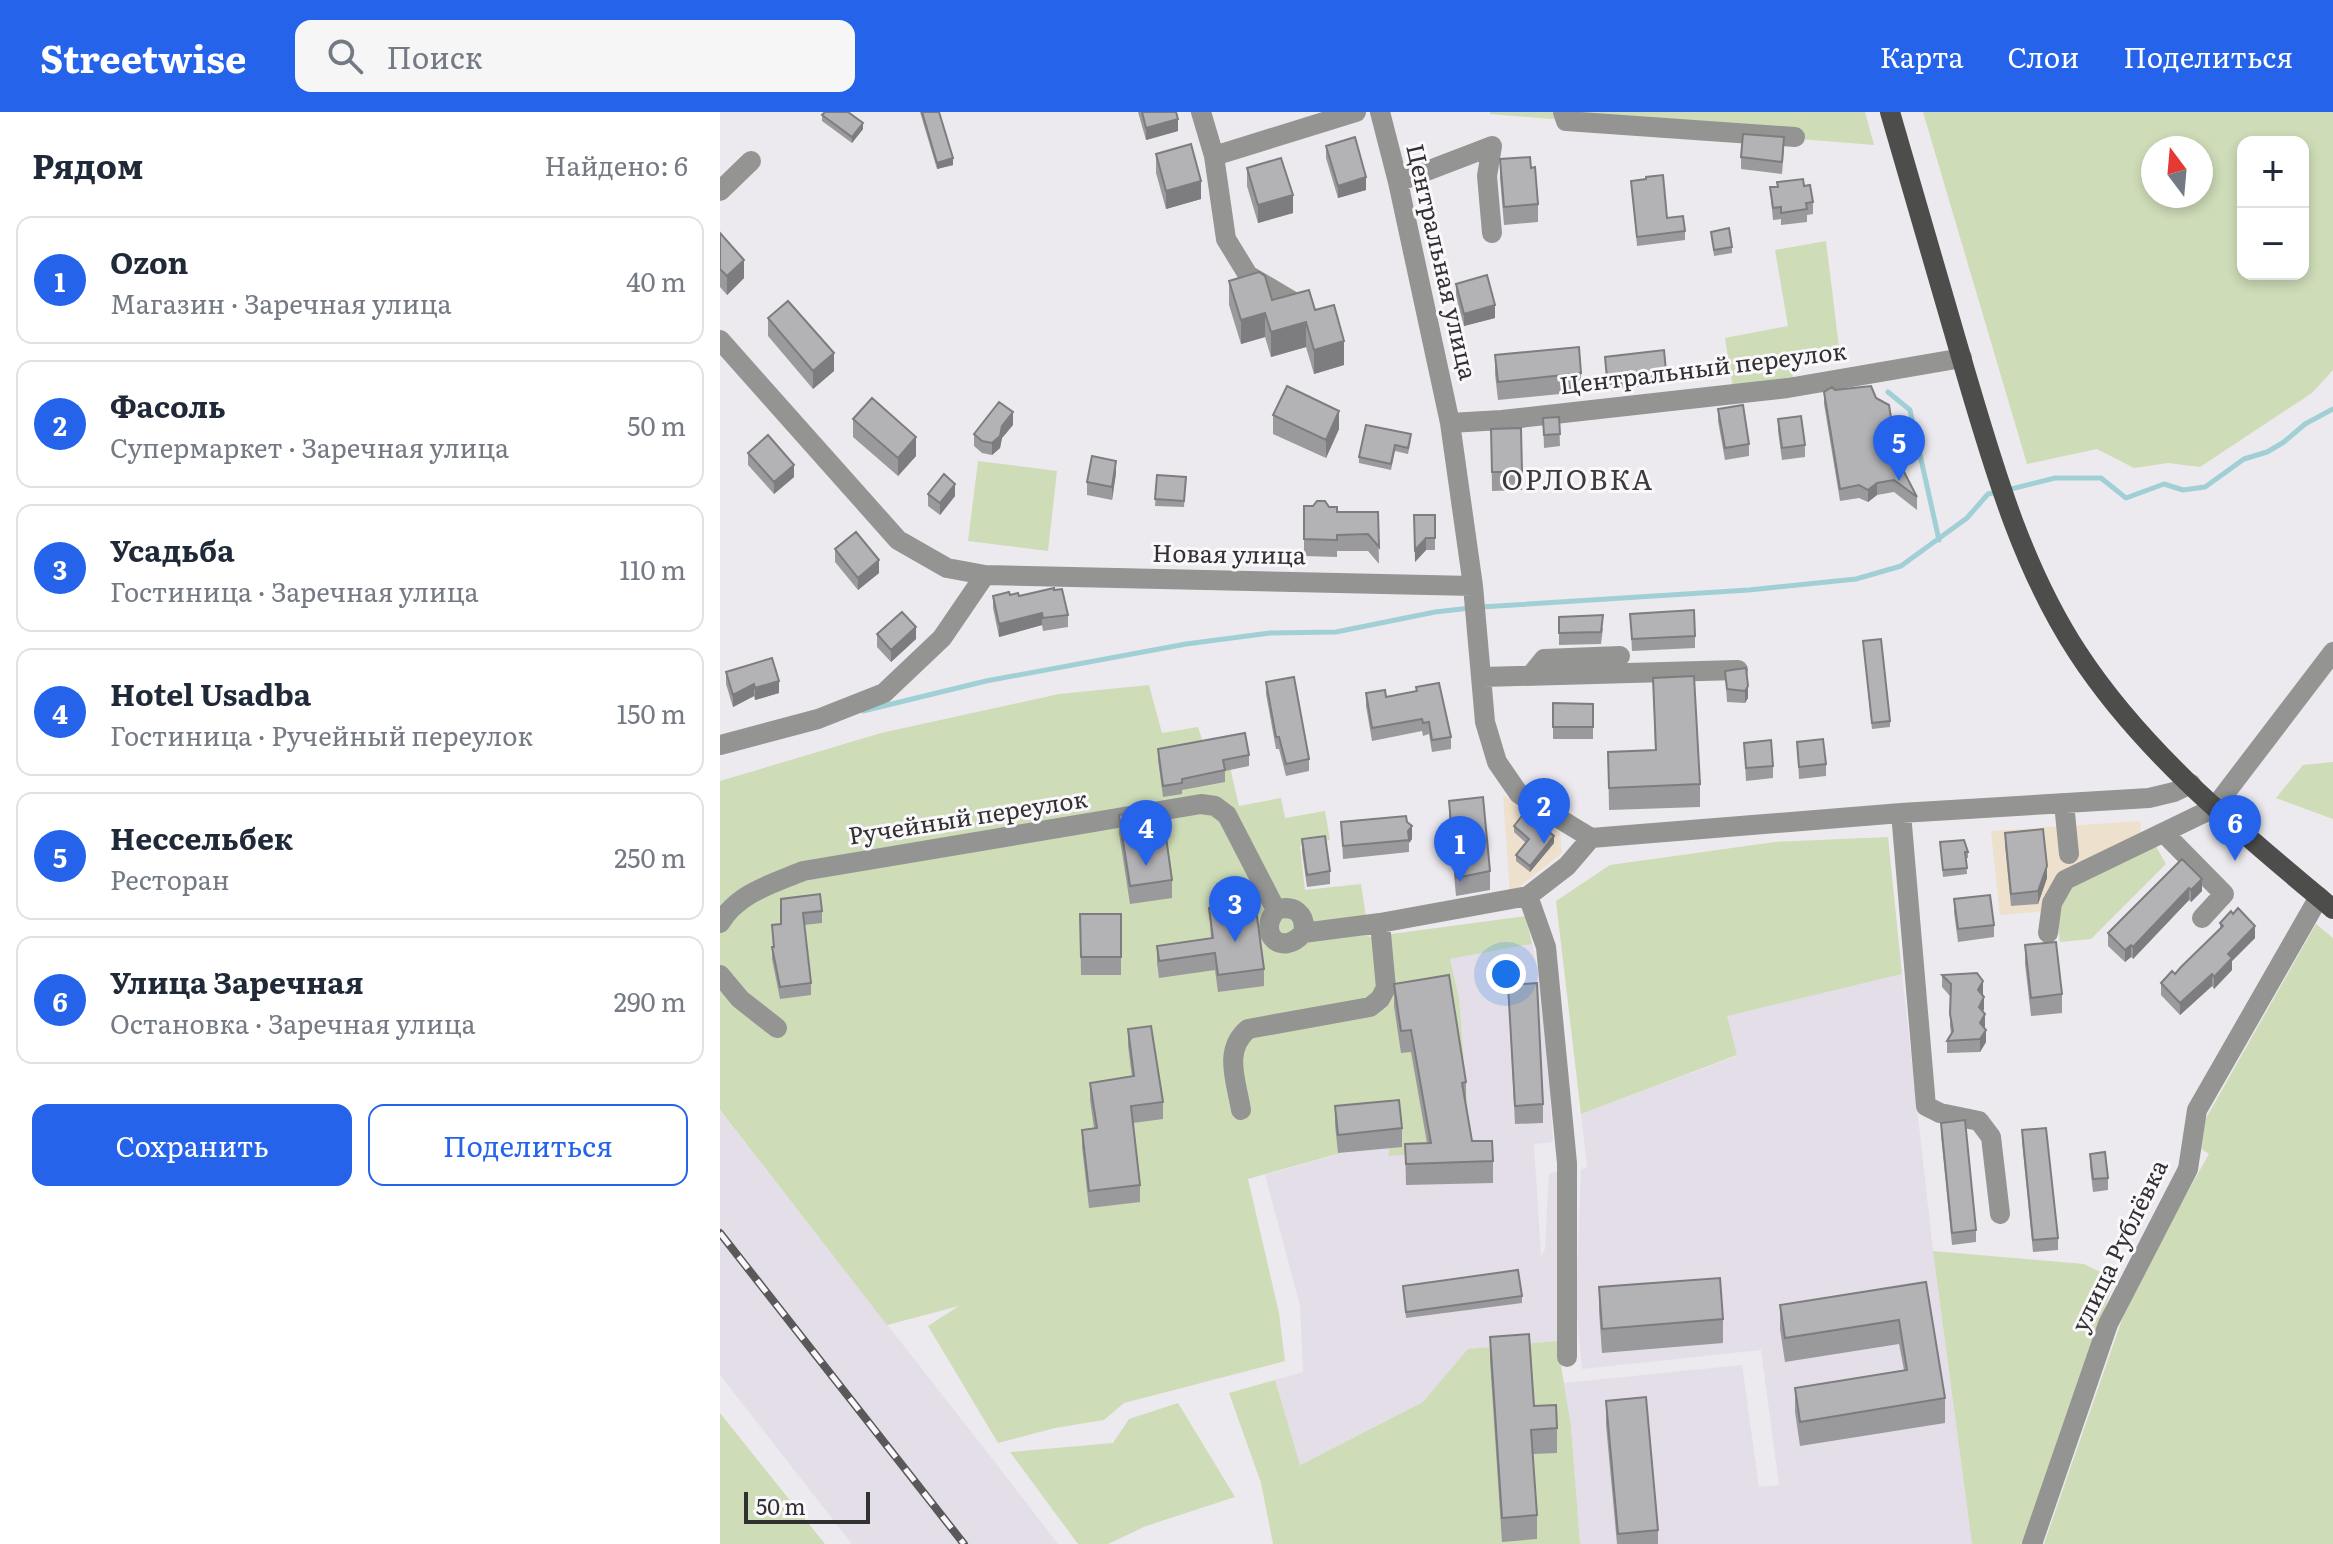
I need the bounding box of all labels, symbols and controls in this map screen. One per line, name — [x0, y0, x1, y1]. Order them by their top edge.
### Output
search box — [295, 20, 855, 92]
text: Streetwise — [40, 28, 247, 85]
icon: search — [323, 34, 367, 78]
text: Поиск — [387, 34, 483, 78]
text: Карта — [1880, 35, 1964, 77]
text: Слои — [2008, 35, 2079, 77]
text: Поделиться — [2123, 35, 2293, 77]
north arrow — [2141, 136, 2213, 208]
map controls — [2237, 136, 2309, 280]
button: + — [2237, 136, 2309, 208]
text: Рядом — [32, 139, 144, 189]
street label: Центральная улица — [1399, 140, 1488, 383]
text: Найдено: 6 — [545, 145, 688, 184]
button: − — [2237, 208, 2309, 280]
text: Ozon — [110, 239, 188, 283]
text: 1 — [55, 261, 65, 300]
text: 40 m — [626, 261, 686, 300]
text: Магазин · Заречная улица — [110, 283, 451, 322]
street label: Центральный переулок — [1557, 332, 1848, 401]
text: Фасоль — [110, 383, 226, 427]
text: 2 — [53, 405, 67, 444]
text: 50 m — [627, 405, 686, 444]
pin: 5 — [1873, 415, 1925, 481]
text: Супермаркет · Заречная улица — [110, 427, 509, 466]
district label: ОРЛОВКА — [1502, 457, 1654, 499]
text: Усадьба — [110, 527, 234, 571]
street label: Новая улица — [1152, 534, 1306, 571]
text: 3 — [53, 549, 67, 588]
text: 110 m — [619, 549, 686, 588]
text: Гостиница · Заречная улица — [110, 571, 478, 610]
text: Hotel Usadba — [110, 671, 311, 715]
text: 4 — [52, 693, 68, 732]
text: 150 m — [617, 693, 686, 732]
text: Гостиница · Ручейный переулок — [110, 715, 533, 754]
pin: 2 — [1518, 778, 1570, 844]
street label: Ручейный переулок — [846, 779, 1090, 852]
pin: 6 — [2209, 795, 2261, 861]
pin: 4 — [1120, 800, 1172, 866]
text: Нессельбек — [110, 815, 293, 859]
pin: 1 — [1434, 816, 1486, 882]
text: 5 — [53, 837, 67, 876]
text: 250 m — [614, 837, 686, 876]
text: Ресторан — [110, 859, 229, 898]
pin: 3 — [1209, 876, 1261, 942]
your location — [1486, 954, 1526, 994]
text: Улица Заречная — [110, 959, 364, 1003]
text: 6 — [52, 981, 68, 1020]
text: 290 m — [614, 981, 686, 1020]
text: Остановка · Заречная улица — [110, 1003, 475, 1042]
button: Сохранить — [32, 1104, 352, 1186]
button: Поделиться — [368, 1104, 688, 1186]
street label: улица Рублёвка — [2061, 1153, 2175, 1337]
scale bar — [744, 1488, 870, 1524]
text: 50 m — [756, 1489, 806, 1522]

